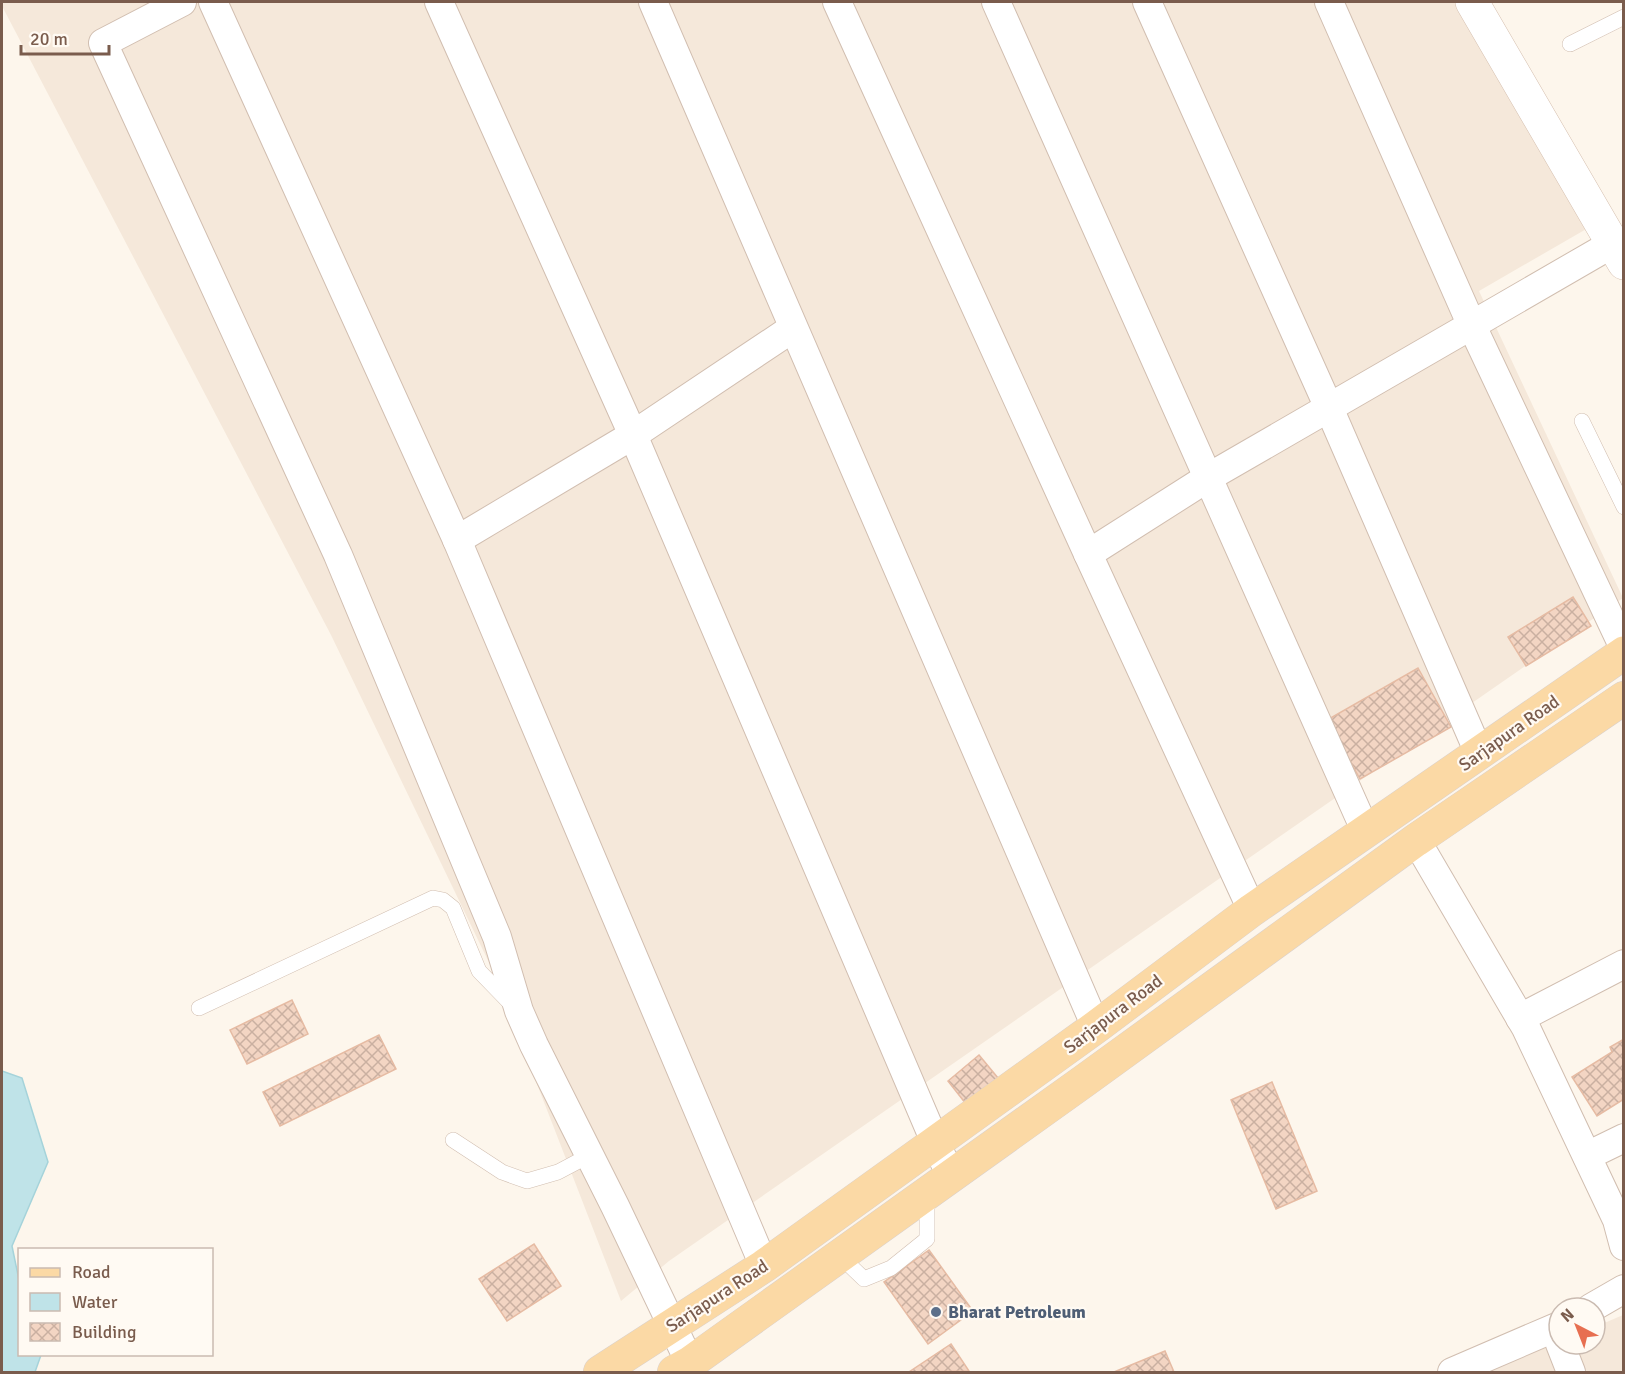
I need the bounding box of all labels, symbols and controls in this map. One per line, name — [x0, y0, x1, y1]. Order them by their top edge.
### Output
scale bar — [21, 18, 110, 56]
text: 20 m — [30, 28, 68, 50]
street label: Sarjapura Road — [1454, 690, 1564, 776]
street label: Sarjapura Road — [1059, 970, 1167, 1058]
legend — [18, 1248, 213, 1356]
street label: Sarjapura Road — [662, 1255, 772, 1337]
text: Road — [72, 1261, 111, 1283]
text: Water — [72, 1291, 118, 1313]
north arrow — [1547, 1296, 1607, 1356]
place label: Bharat Petroleum — [948, 1301, 1086, 1323]
text: N — [1557, 1304, 1578, 1327]
marker: Bharat Petroleum — [929, 1305, 943, 1319]
text: Building — [72, 1321, 136, 1343]

